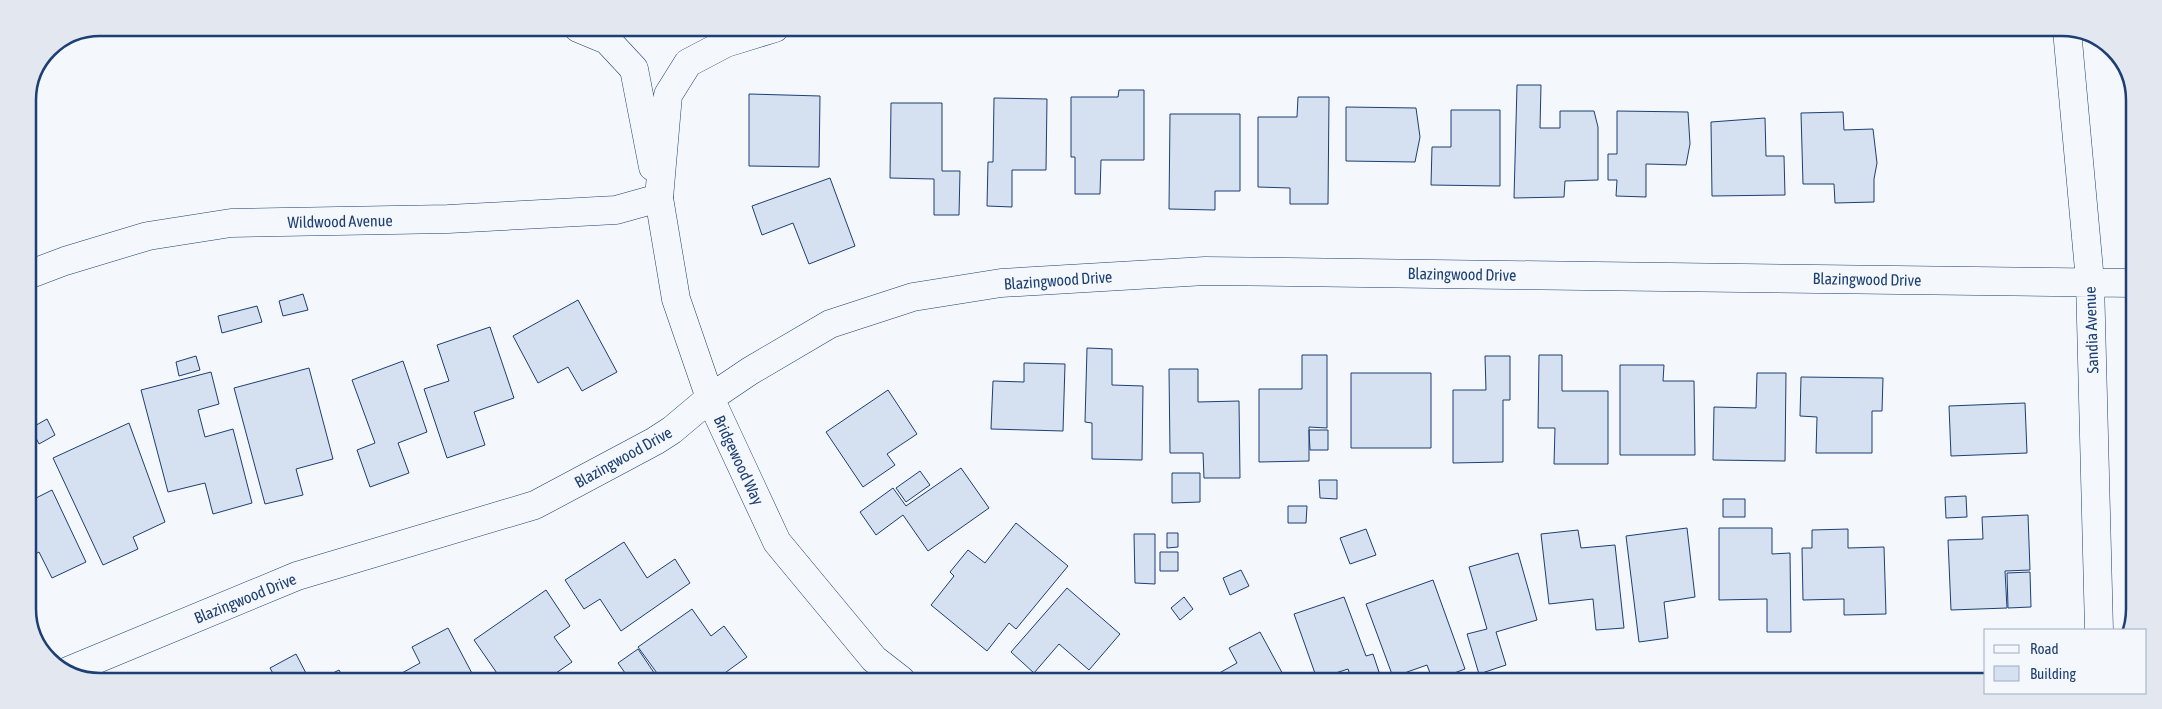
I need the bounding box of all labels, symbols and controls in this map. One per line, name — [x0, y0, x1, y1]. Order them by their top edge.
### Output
street label: Wildwood Avenue — [287, 211, 393, 231]
street label: Blazingwood Drive — [1408, 264, 1516, 285]
street label: Blazingwood Drive — [1003, 267, 1113, 294]
street label: Blazingwood Drive — [1813, 269, 1921, 290]
street label: Sandia Avenue — [2080, 286, 2102, 374]
street label: Bridgewood Way — [710, 412, 768, 508]
street label: Blazingwood Drive — [571, 423, 675, 492]
street label: Blazingwood Drive — [191, 569, 299, 628]
legend — [1984, 629, 2147, 694]
text: Road — [2030, 640, 2059, 657]
text: Building — [2030, 665, 2076, 682]

